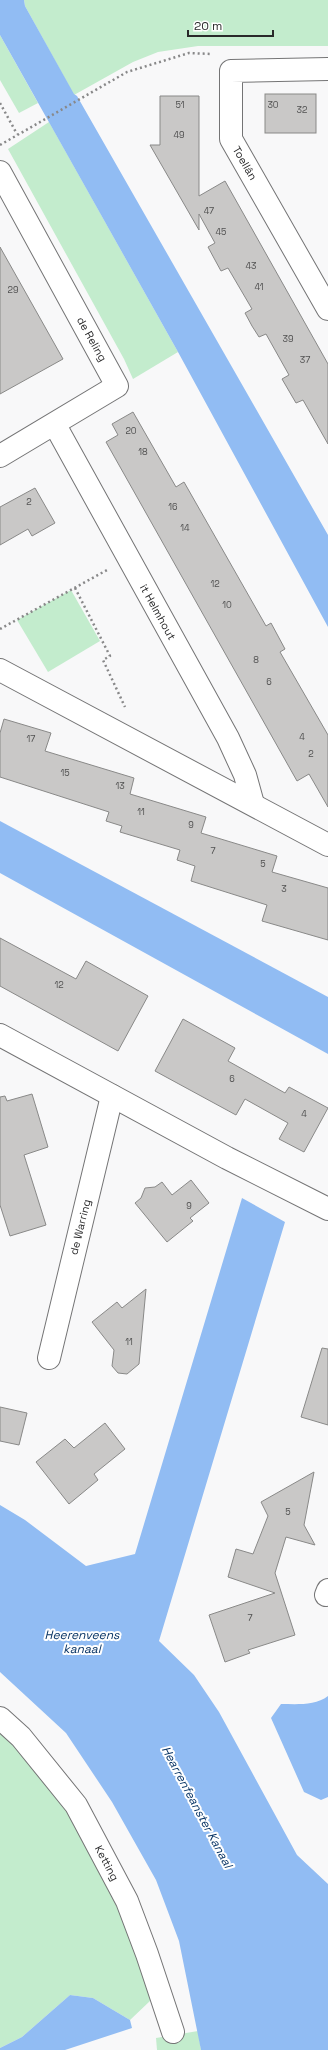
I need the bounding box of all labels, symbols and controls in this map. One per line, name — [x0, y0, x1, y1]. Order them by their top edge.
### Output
scale bar — [188, 12, 273, 38]
text: 20 m — [194, 18, 222, 34]
house number: 51 — [175, 99, 185, 111]
house number: 30 — [267, 99, 279, 111]
house number: 32 — [297, 104, 307, 116]
house number: 49 — [173, 129, 185, 141]
street label: Toellân — [230, 143, 260, 183]
house number: 47 — [204, 205, 214, 217]
house number: 45 — [215, 226, 227, 238]
house number: 43 — [245, 260, 257, 272]
house number: 41 — [254, 281, 264, 293]
house number: 29 — [8, 284, 18, 296]
street label: de Reling — [74, 314, 110, 364]
house number: 39 — [283, 333, 293, 345]
house number: 37 — [300, 354, 310, 366]
house number: 20 — [125, 425, 137, 437]
house number: 18 — [138, 446, 148, 458]
house number: 2 — [26, 496, 32, 508]
house number: 16 — [168, 501, 178, 513]
house number: 14 — [180, 522, 190, 534]
house number: 12 — [210, 578, 220, 590]
street label: it Helmhout — [137, 582, 179, 642]
house number: 10 — [222, 599, 232, 611]
house number: 8 — [253, 654, 259, 666]
house number: 6 — [266, 676, 272, 688]
house number: 4 — [299, 731, 305, 743]
house number: 17 — [27, 733, 35, 745]
house number: 2 — [308, 748, 314, 760]
house number: 15 — [60, 767, 70, 779]
house number: 13 — [115, 780, 125, 792]
house number: 11 — [137, 806, 145, 818]
house number: 9 — [188, 819, 194, 831]
house number: 7 — [210, 845, 216, 857]
house number: 5 — [260, 858, 266, 870]
house number: 3 — [281, 883, 287, 895]
house number: 12 — [54, 979, 64, 991]
house number: 6 — [229, 1073, 235, 1085]
house number: 4 — [301, 1108, 307, 1120]
street label: de Warring — [66, 1198, 94, 1256]
house number: 9 — [186, 1200, 192, 1212]
house number: 11 — [125, 1336, 133, 1348]
house number: 5 — [285, 1506, 291, 1518]
house number: 7 — [247, 1612, 253, 1624]
water label: Heerenveens kanaal — [45, 1627, 120, 1657]
water label: Hearrenfeanster Kanaal — [158, 1743, 237, 1873]
street label: Ketting — [92, 1843, 122, 1883]

